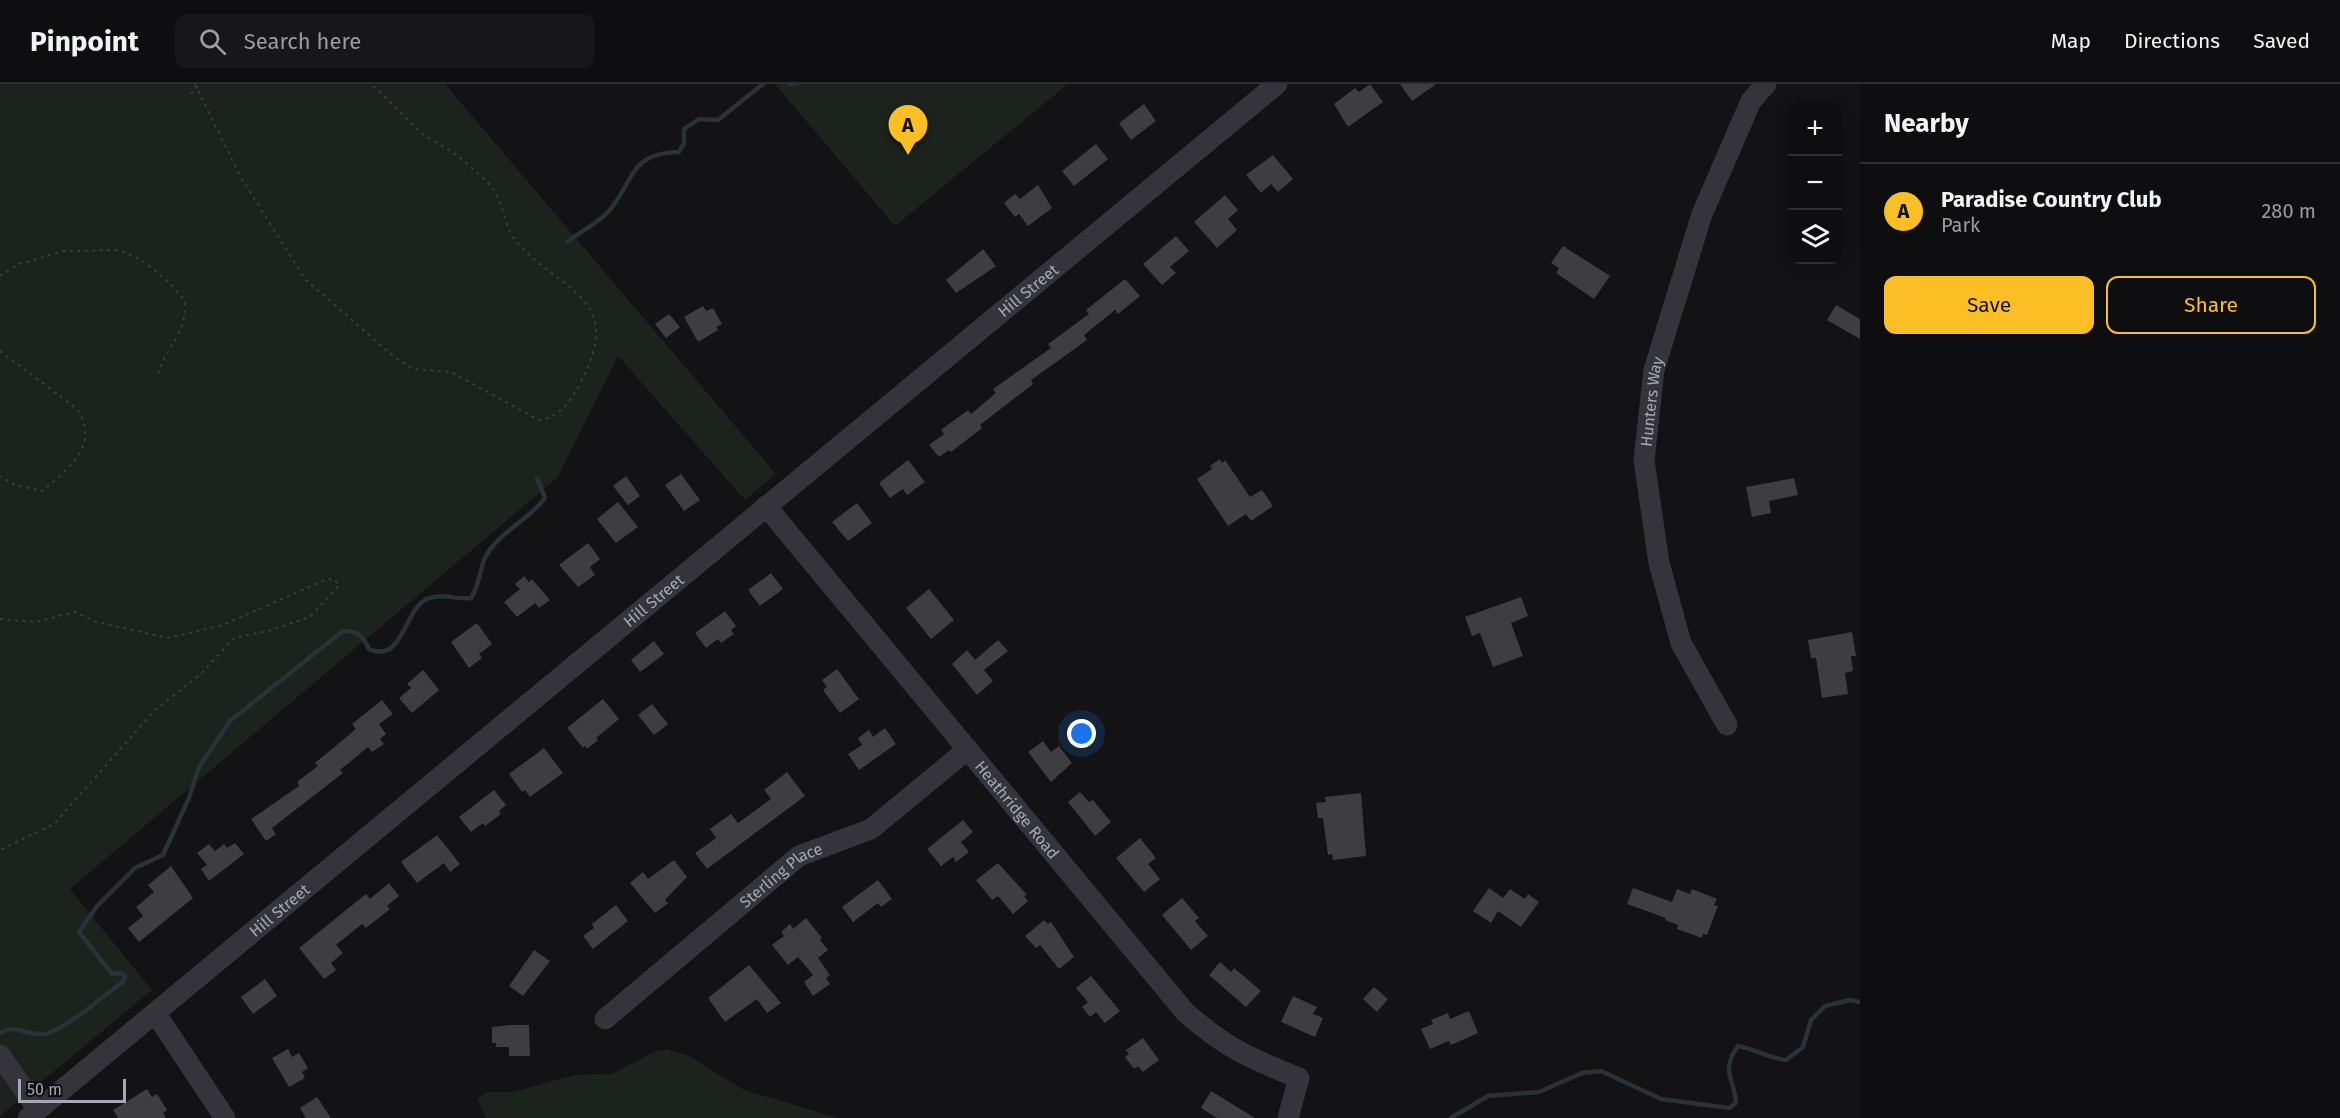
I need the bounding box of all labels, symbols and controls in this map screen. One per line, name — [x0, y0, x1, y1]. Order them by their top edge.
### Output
search box — [175, 14, 595, 68]
text: Pinpoint — [30, 25, 139, 58]
icon: search — [196, 25, 229, 58]
text: Search here — [244, 28, 361, 55]
text: Map — [2051, 28, 2091, 54]
text: Directions — [2124, 28, 2220, 54]
text: Saved — [2253, 28, 2310, 54]
map controls — [1788, 102, 1842, 264]
button: + — [1788, 102, 1842, 156]
pin: A — [888, 106, 928, 155]
text: Nearby — [1884, 108, 1969, 139]
button: − — [1788, 156, 1842, 210]
text: Paradise Country Club — [1941, 186, 2162, 213]
text: A — [1898, 199, 1909, 223]
text: 280 m — [2261, 199, 2316, 223]
button: layers — [1788, 210, 1842, 264]
text: Park — [1941, 213, 1980, 237]
street label: Hill Street — [994, 260, 1062, 321]
button: Save — [1884, 276, 2094, 334]
button: Share — [2106, 276, 2316, 334]
street label: Hunters Way — [1637, 354, 1668, 448]
street label: Hill Street — [620, 570, 688, 631]
your location — [1067, 719, 1096, 748]
street label: Heathridge Road — [971, 757, 1063, 863]
street label: Sterling Place — [736, 839, 825, 912]
street label: Hill Street — [245, 880, 314, 941]
scale bar — [18, 1076, 126, 1104]
text: 50 m — [27, 1080, 62, 1099]

